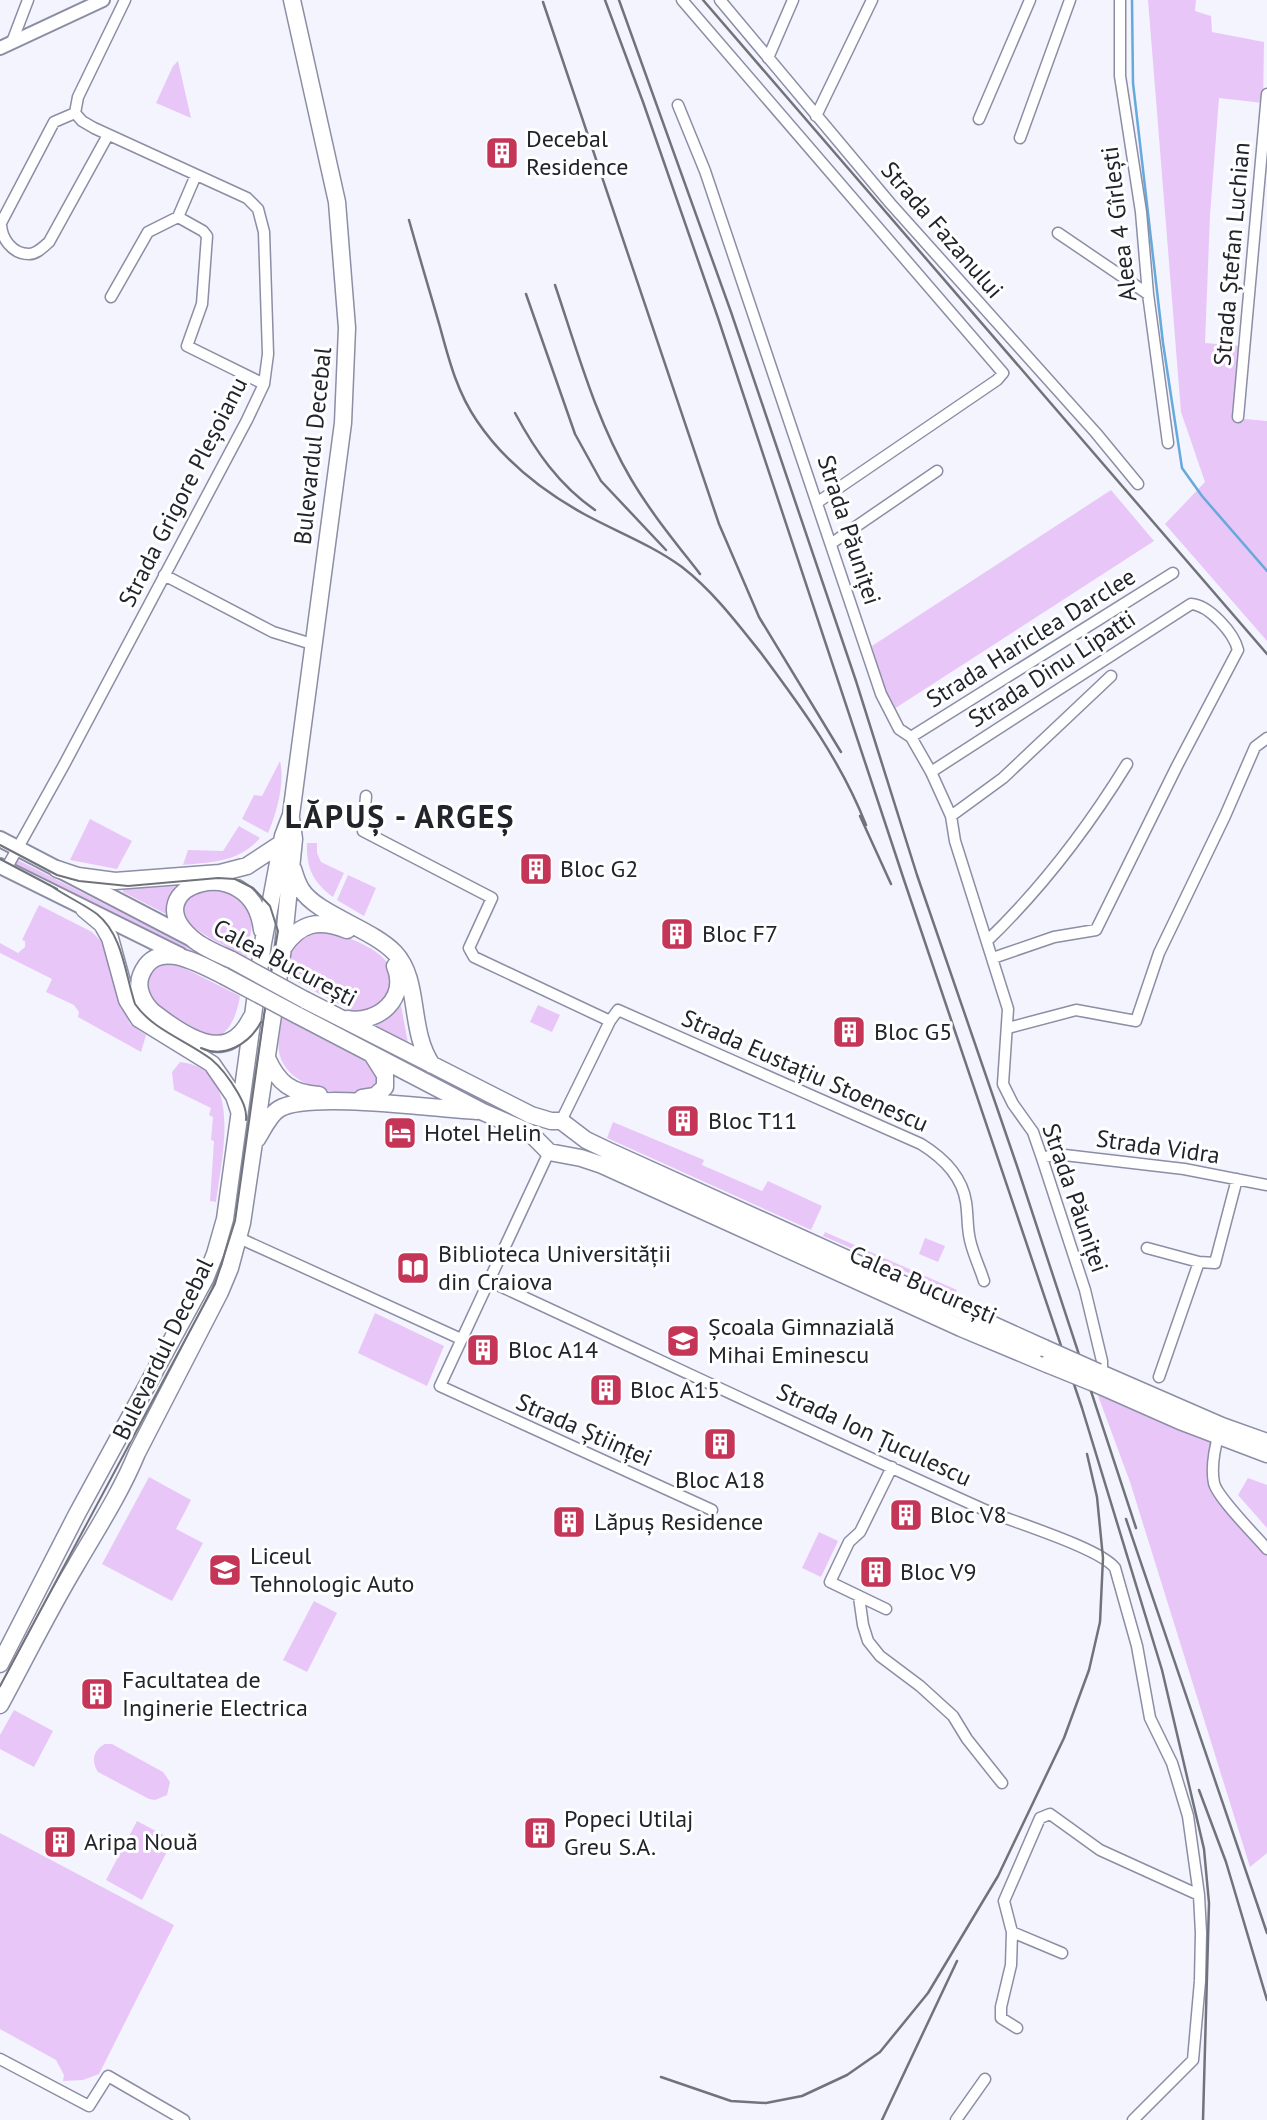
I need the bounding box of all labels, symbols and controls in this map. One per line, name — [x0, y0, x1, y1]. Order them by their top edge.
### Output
place label: Decebal Residence — [526, 123, 629, 182]
building icon: Decebal Residence — [483, 134, 521, 172]
street label: Strada Ștefan Luchian — [1206, 141, 1257, 367]
street label: Aleea 4 Gîrlești — [1094, 145, 1143, 303]
street label: Strada Fazanului — [874, 155, 1010, 305]
street label: Bulevardul Decebal — [287, 346, 338, 546]
street label: Strada Grigore Pleșoianu — [111, 372, 254, 612]
street label: Strada Păuniței — [811, 451, 888, 609]
street label: Strada Hariclea Darclee — [920, 561, 1141, 715]
street label: Strada Dinu Lipatti — [962, 603, 1141, 734]
district label: LĂPUȘ - ARGEȘ — [285, 795, 515, 837]
building icon: Bloc G2 — [517, 850, 555, 888]
place label: Bloc G2 — [560, 853, 638, 884]
street label: Calea București — [208, 912, 362, 1013]
building icon: Bloc F7 — [658, 915, 696, 953]
place label: Bloc F7 — [702, 918, 778, 949]
street label: Strada Eustațiu Stoenescu — [677, 1002, 933, 1139]
building icon: Bloc G5 — [830, 1013, 868, 1051]
place label: Bloc G5 — [874, 1016, 952, 1047]
building icon: Bloc T11 — [664, 1102, 702, 1140]
place label: Bloc T11 — [708, 1105, 797, 1136]
hotel icon: Hotel Helin — [381, 1114, 419, 1152]
place label: Hotel Helin — [424, 1117, 541, 1148]
street label: Strada Păuniței — [1035, 1119, 1115, 1276]
street label: Strada Vidra — [1094, 1122, 1222, 1171]
place label: Biblioteca Universității din Craiova — [438, 1238, 671, 1297]
street label: Calea București — [845, 1238, 1002, 1331]
library icon: Biblioteca Universității din Craiova — [394, 1249, 432, 1287]
street label: Bulevardul Decebal — [105, 1253, 220, 1445]
place label: Școala Gimnazială Mihai Eminescu — [708, 1311, 895, 1370]
school or university icon: Școala Gimnazială Mihai Eminescu — [664, 1322, 702, 1360]
building icon: Bloc A14 — [464, 1331, 502, 1369]
place label: Bloc A14 — [508, 1334, 598, 1365]
building icon: Bloc A15 — [587, 1371, 625, 1409]
place label: Bloc A15 — [630, 1374, 720, 1405]
street label: Strada Ion Țuculescu — [772, 1376, 977, 1493]
street label: Strada Științei — [511, 1386, 657, 1473]
building icon: Bloc A18 — [701, 1425, 739, 1463]
place label: Bloc A18 — [675, 1464, 765, 1495]
building icon: Bloc V8 — [887, 1496, 925, 1534]
place label: Bloc V8 — [930, 1499, 1007, 1530]
building icon: Lăpuș Residence — [550, 1503, 588, 1541]
place label: Lăpuș Residence — [594, 1506, 763, 1537]
place label: Liceul Tehnologic Auto — [250, 1540, 414, 1599]
school or university icon: Liceul Tehnologic Auto — [206, 1551, 244, 1589]
building icon: Bloc V9 — [857, 1553, 895, 1591]
place label: Bloc V9 — [900, 1556, 977, 1587]
place label: Facultatea de Inginerie Electrica — [122, 1664, 308, 1723]
building icon: Facultatea de Inginerie Electrica — [78, 1675, 116, 1713]
place label: Popeci Utilaj Greu S.A. — [564, 1803, 694, 1862]
building icon: Popeci Utilaj Greu S.A. — [521, 1814, 559, 1852]
building icon: Aripa Nouă — [41, 1823, 79, 1861]
place label: Aripa Nouă — [84, 1826, 198, 1857]

